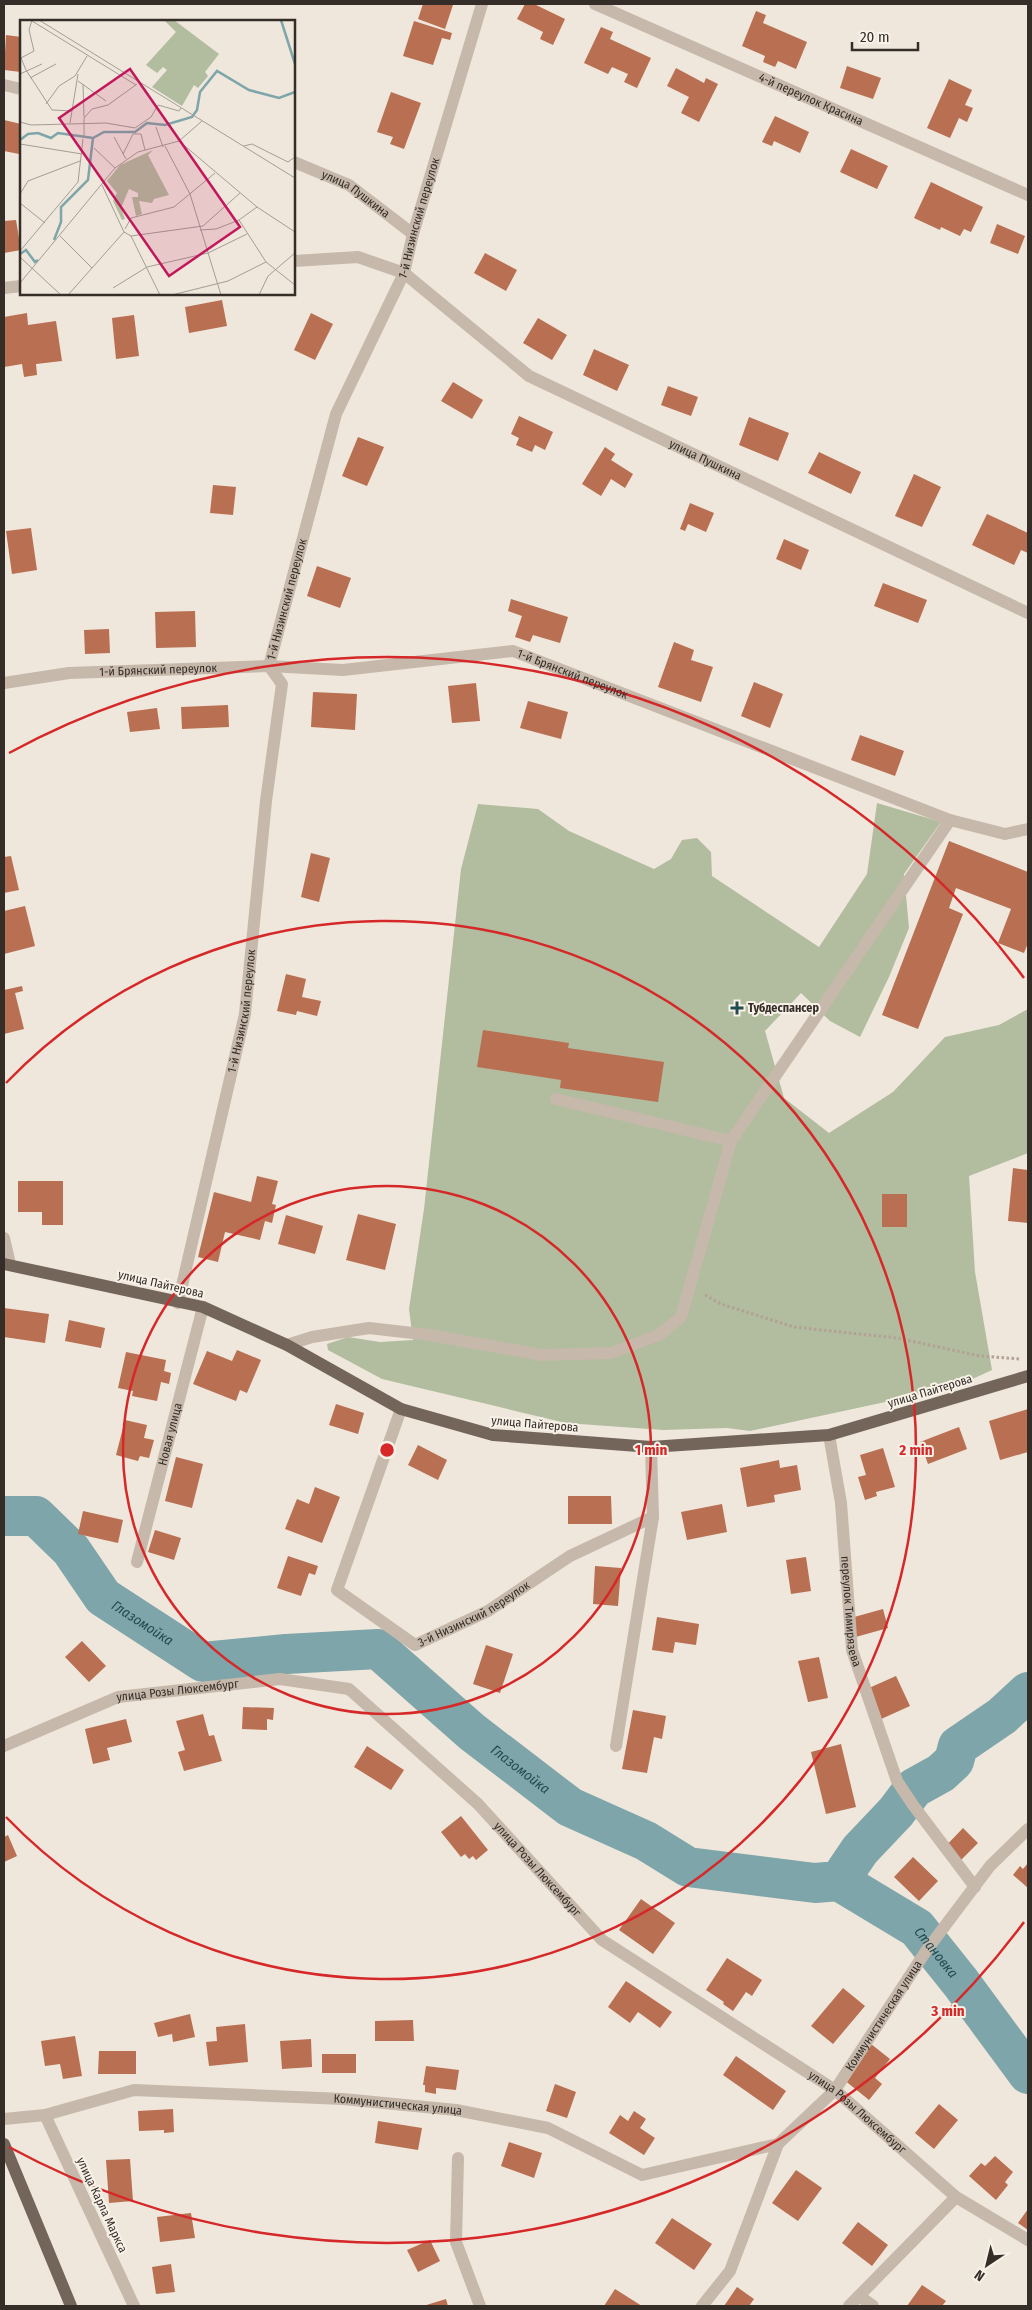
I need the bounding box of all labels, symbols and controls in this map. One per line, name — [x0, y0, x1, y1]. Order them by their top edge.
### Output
inset map — [20, 20, 295, 295]
scale bar — [852, 20, 918, 52]
text: 20 m — [860, 28, 890, 46]
street label: 4-й переулок Красина — [756, 70, 865, 128]
street label: 1-й Низинский переулок — [395, 156, 443, 281]
street label: улица Пушкина — [320, 167, 393, 221]
street label: улица Пушкина — [667, 437, 744, 483]
street label: 1-й Низинский переулок — [264, 537, 310, 661]
street label: 1-й Брянский переулок — [515, 646, 630, 702]
street label: 1-й Брянский переулок — [99, 661, 218, 679]
street label: 1-й Низинский переулок — [225, 949, 258, 1074]
marker: Тубдеспансер — [730, 1001, 744, 1015]
place label: Тубдеспансер — [748, 1001, 819, 1015]
street label: улица Пайтерова — [117, 1267, 205, 1301]
street label: улица Пайтерова — [886, 1371, 974, 1410]
street label: Новая улица — [155, 1401, 185, 1467]
street label: улица Пайтерова — [491, 1413, 579, 1435]
centre of rings — [378, 1441, 396, 1459]
text: 1 min — [635, 1441, 667, 1459]
text: 2 min — [898, 1441, 933, 1459]
street label: переулок Тимирязева — [838, 1556, 864, 1669]
street label: 3-й Низинский переулок — [415, 1578, 533, 1650]
water label: Глазомойка — [108, 1597, 176, 1649]
street label: улица Розы Люксембург — [116, 1677, 240, 1704]
water label: Глазомойка — [487, 1742, 553, 1798]
street label: улица Розы Люксембург — [491, 1819, 584, 1920]
water label: Становка — [910, 1924, 961, 1981]
street label: Коммунистическая улица — [842, 1958, 925, 2074]
text: 3 min — [930, 2002, 965, 2020]
street label: улица Розы Люксембург — [806, 2068, 909, 2157]
street label: Коммунистическая улица — [333, 2092, 463, 2118]
street label: улица Карла Маркса — [74, 2155, 130, 2255]
north arrow — [962, 2240, 1012, 2290]
text: N — [972, 2266, 988, 2285]

